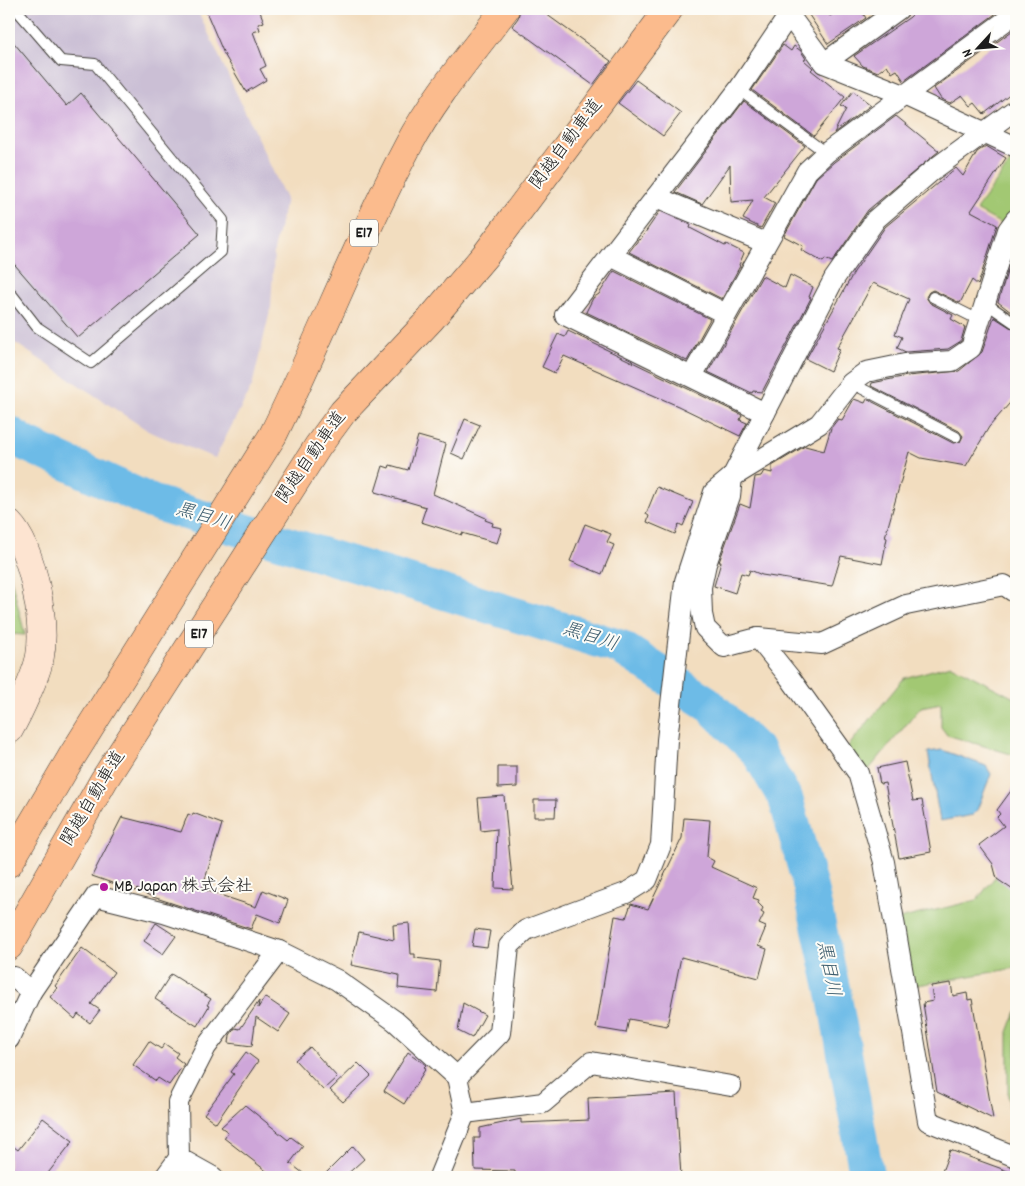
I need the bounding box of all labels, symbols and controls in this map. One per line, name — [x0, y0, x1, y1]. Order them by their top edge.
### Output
north arrow — [952, 22, 1002, 72]
text: N — [958, 45, 979, 60]
street label: 関越自動車道 — [525, 94, 609, 196]
road number: E17 — [350, 220, 378, 247]
street label: 関越自動車道 — [271, 407, 353, 509]
water label: 黒目川 — [172, 497, 234, 539]
water label: 黒目川 — [559, 616, 621, 660]
road number: E17 — [185, 620, 213, 648]
street label: 関越自動車道 — [55, 746, 133, 852]
place label: MB Japan 株式会社 — [114, 875, 253, 900]
marker: MB Japan 株式会社 — [98, 881, 110, 893]
water label: 黒目川 — [808, 938, 846, 1000]

